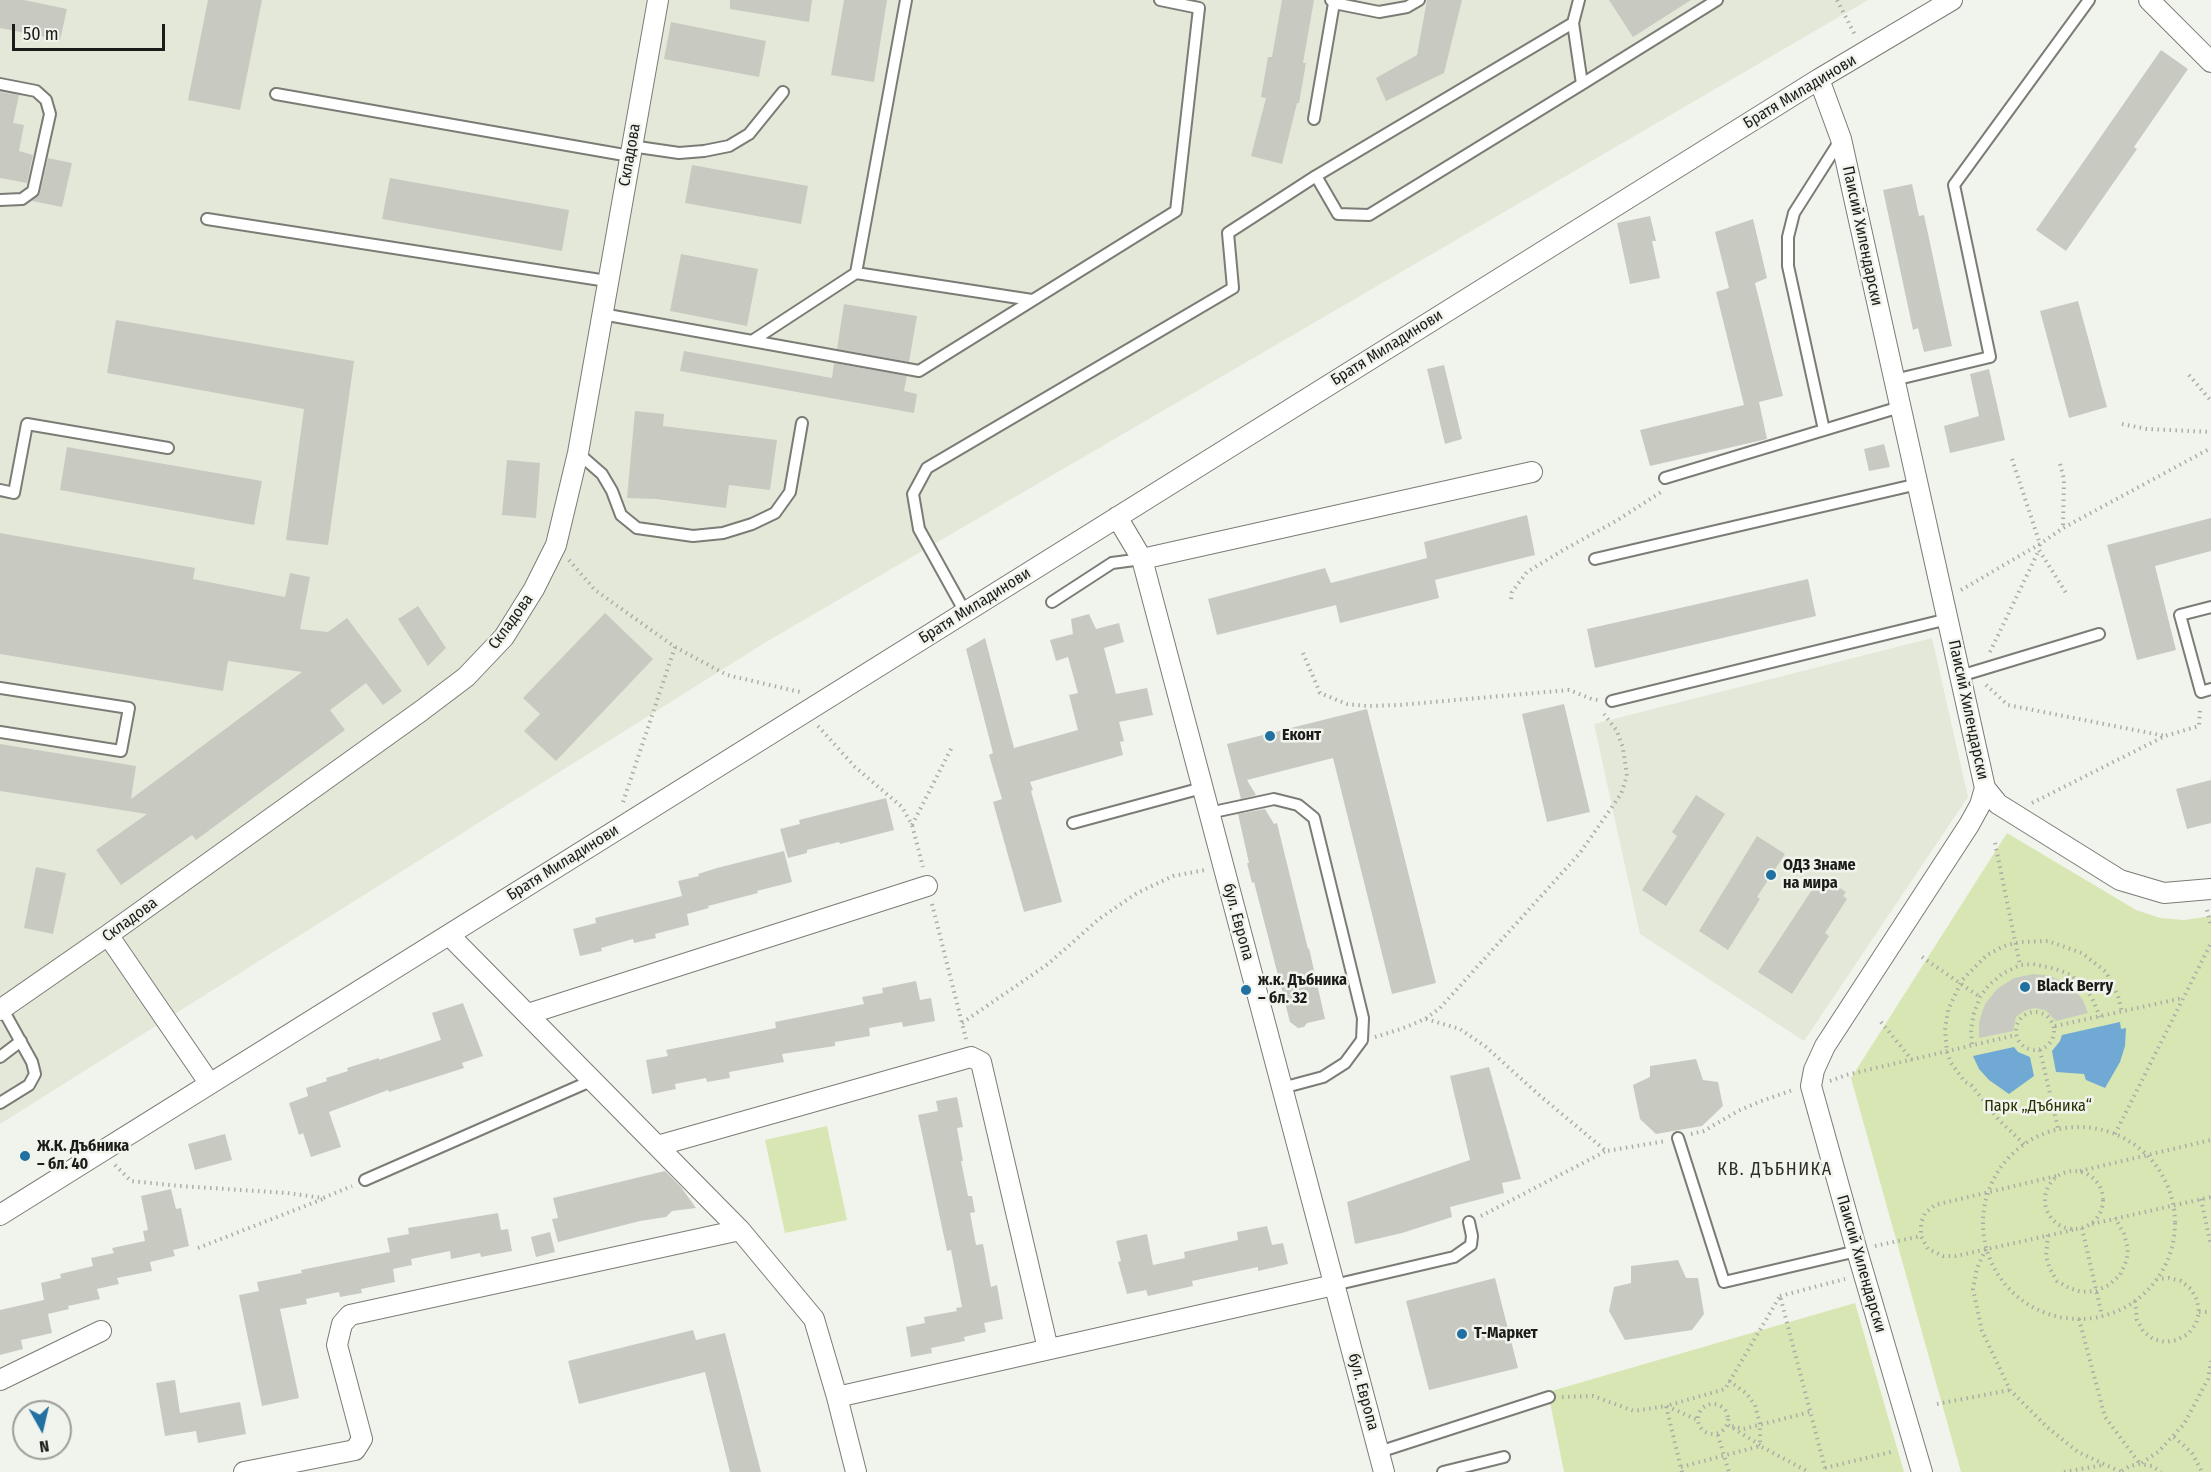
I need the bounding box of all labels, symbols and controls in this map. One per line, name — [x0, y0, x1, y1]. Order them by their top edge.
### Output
scale bar — [15, 12, 168, 50]
text: 50 m — [23, 23, 59, 45]
street label: Братя Миладинови — [1740, 51, 1860, 133]
street label: Складова — [615, 122, 645, 188]
street label: Паисий Хилендарски — [1838, 164, 1886, 308]
street label: Братя Миладинови — [1327, 306, 1447, 390]
street label: Братя Миладинови — [915, 564, 1035, 648]
street label: Складова — [485, 591, 537, 653]
street label: Паисий Хилендарски — [1944, 638, 1992, 782]
place label: Еконт — [1282, 726, 1321, 746]
marker: Еконт — [1263, 729, 1277, 743]
street label: Братя Миладинови — [503, 821, 623, 905]
place label: ОДЗ Знаме на мира — [1783, 856, 1856, 894]
marker: ОДЗ Знаме на мира — [1764, 868, 1778, 882]
street label: бул. Европа — [1218, 881, 1258, 963]
street label: Складова — [99, 894, 161, 946]
place label: ж.к. Дъбника – бл. 32 — [1258, 971, 1347, 1009]
place label: Black Berry — [2037, 977, 2113, 997]
marker: Black Berry — [2018, 980, 2032, 994]
marker: ж.к. Дъбника – бл. 32 — [1239, 983, 1253, 997]
park label: Парк „Дъбника“ — [1984, 1097, 2092, 1117]
place label: Ж.К. Дъбника – бл. 40 — [37, 1137, 129, 1175]
marker: Ж.К. Дъбника – бл. 40 — [18, 1149, 32, 1163]
district label: КВ. ДЪБНИКА — [1717, 1159, 1833, 1181]
street label: Паисий Хилендарски — [1832, 1193, 1890, 1335]
place label: Т-Маркет — [1474, 1324, 1538, 1344]
marker: Т-Маркет — [1455, 1327, 1469, 1341]
street label: бул. Европа — [1343, 1351, 1383, 1433]
north arrow — [12, 1400, 72, 1460]
text: N — [38, 1436, 50, 1456]

